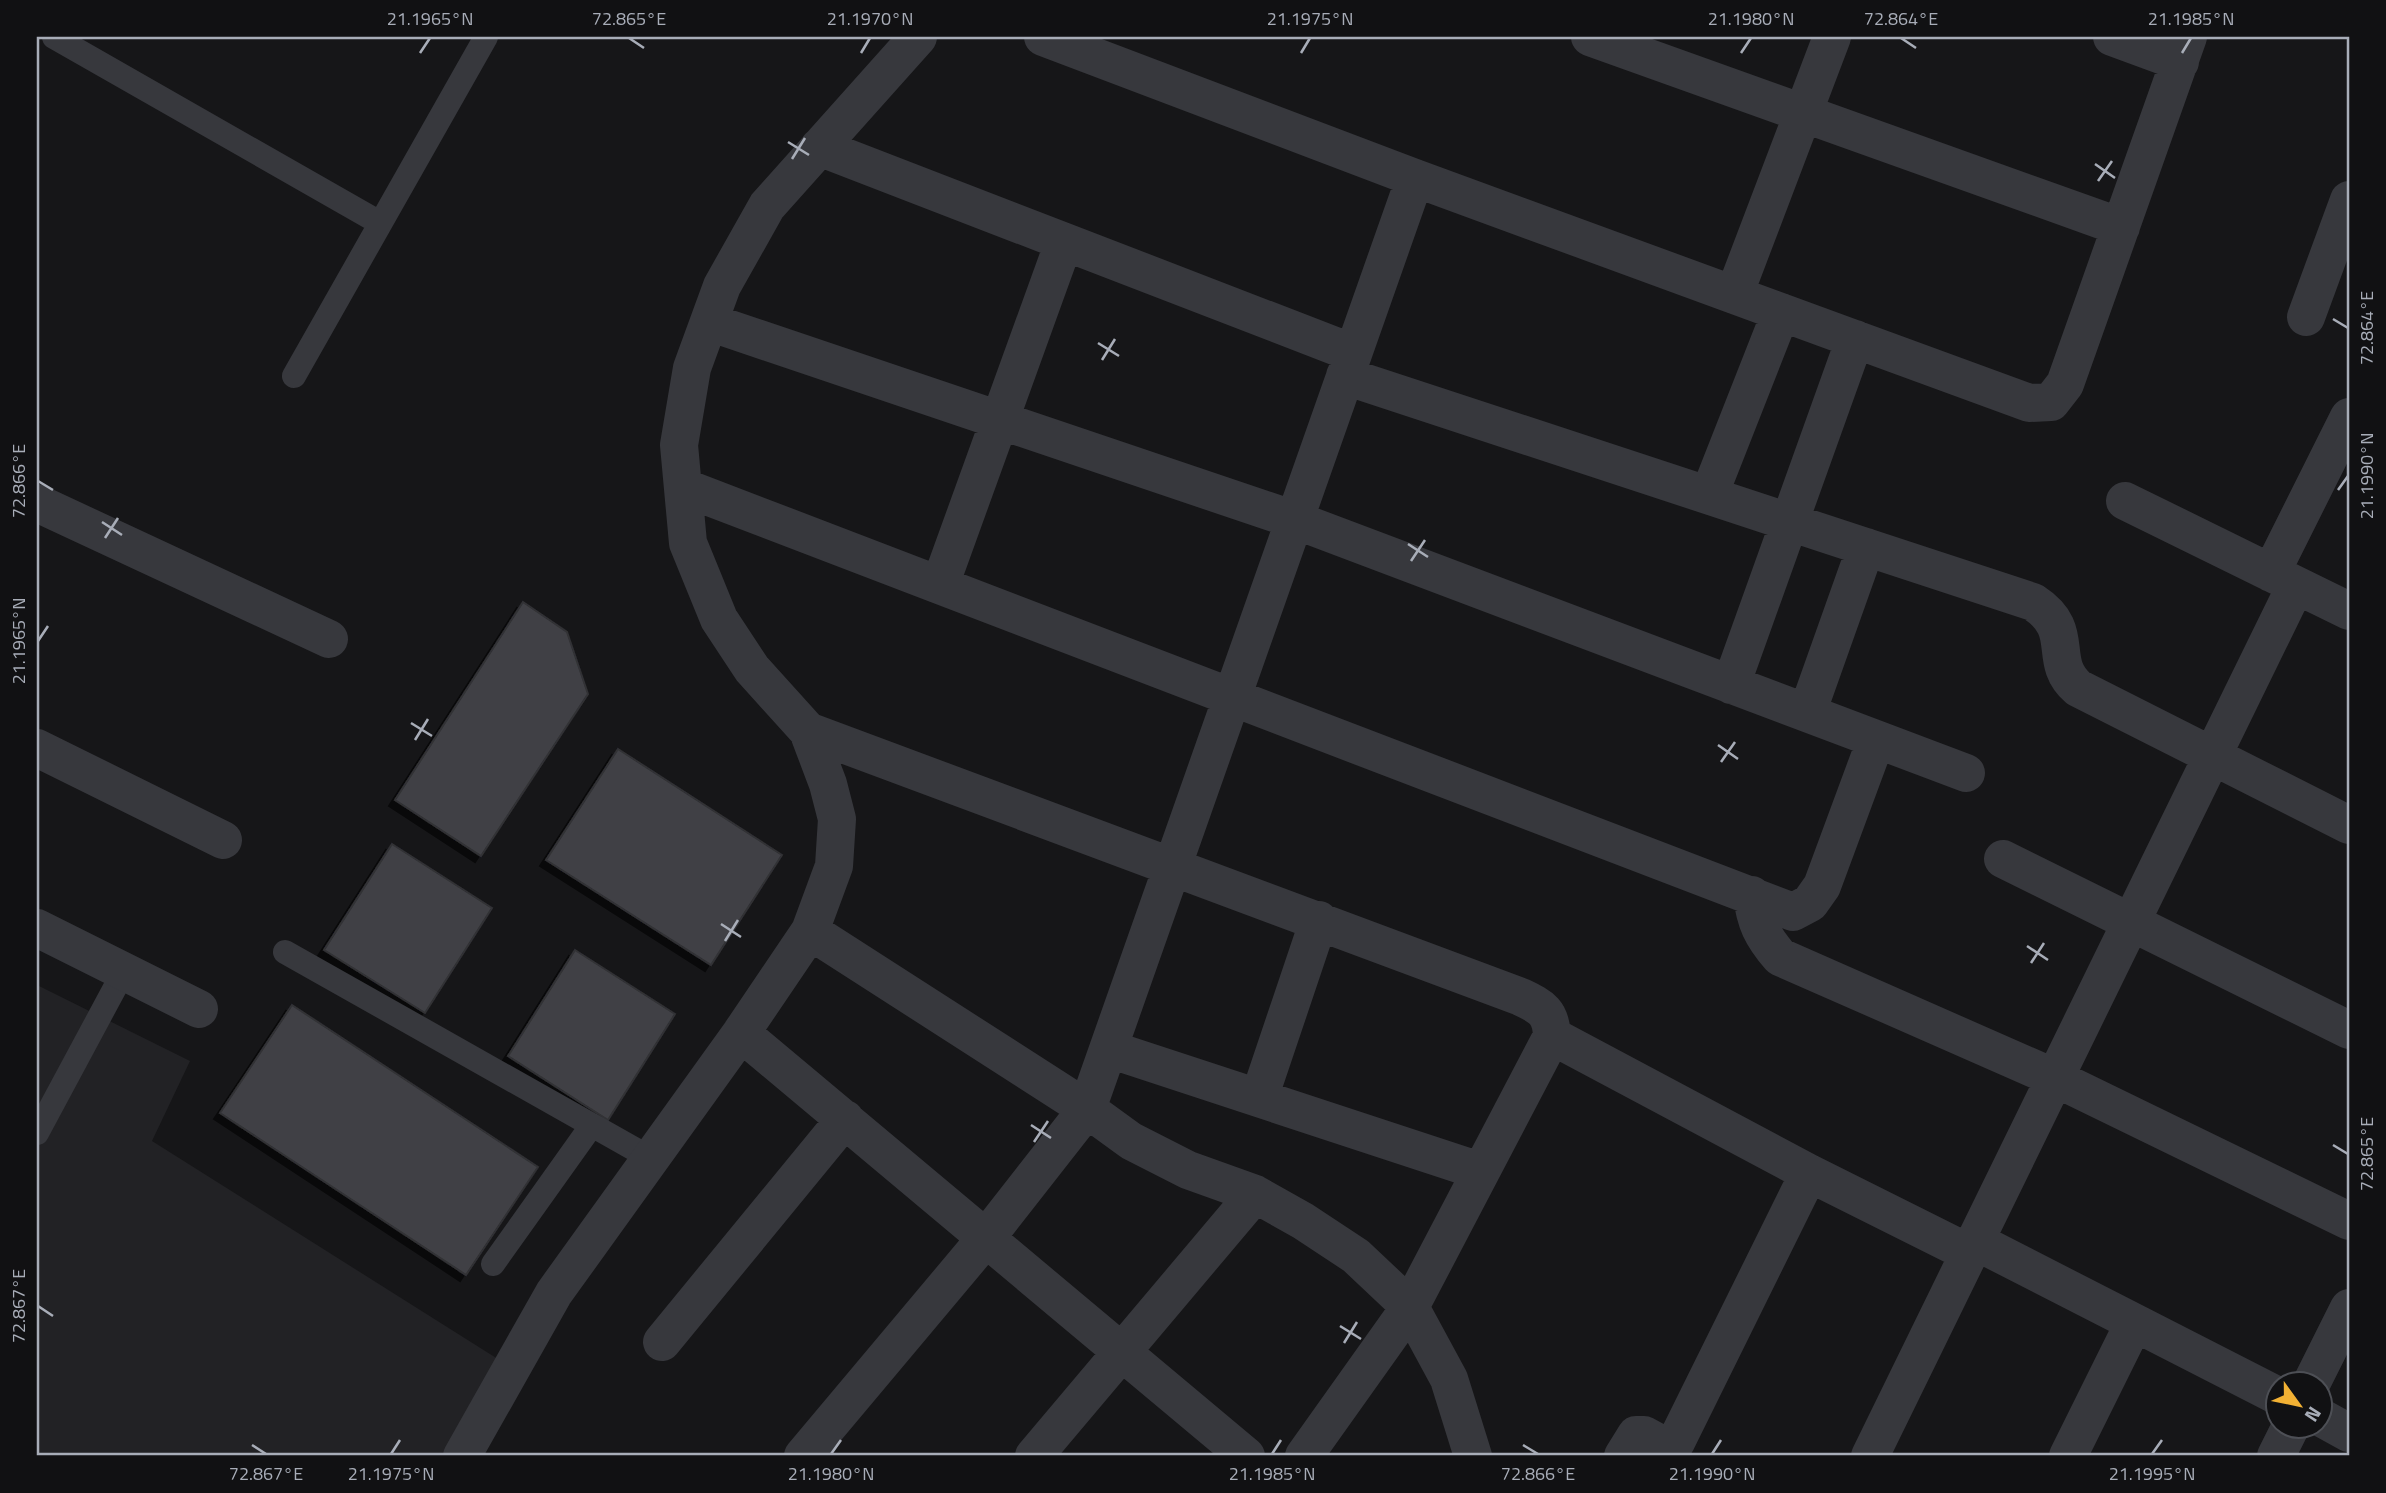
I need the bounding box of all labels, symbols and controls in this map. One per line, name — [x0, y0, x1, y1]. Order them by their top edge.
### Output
text: 21.1965°N — [387, 5, 473, 32]
text: 72.865°E — [592, 5, 666, 32]
text: 21.1970°N — [827, 5, 913, 32]
text: 21.1975°N — [1267, 5, 1353, 32]
text: 21.1980°N — [1708, 5, 1794, 32]
text: 72.864°E — [1864, 5, 1938, 32]
text: 21.1985°N — [2148, 5, 2234, 32]
text: 72.864°E — [2353, 291, 2380, 365]
text: 21.1990°N — [2353, 433, 2380, 519]
text: 72.866°E — [5, 444, 32, 518]
text: 21.1965°N — [5, 598, 32, 684]
text: 72.865°E — [2353, 1117, 2380, 1191]
text: 72.867°E — [5, 1269, 32, 1343]
north arrow — [2264, 1370, 2334, 1440]
text: N — [2298, 1401, 2329, 1428]
text: 72.867°E — [229, 1460, 303, 1487]
text: 21.1975°N — [348, 1460, 434, 1487]
text: 21.1980°N — [788, 1460, 874, 1487]
text: 21.1985°N — [1229, 1460, 1315, 1487]
text: 72.866°E — [1501, 1460, 1575, 1487]
text: 21.1990°N — [1669, 1460, 1755, 1487]
text: 21.1995°N — [2109, 1460, 2195, 1487]

